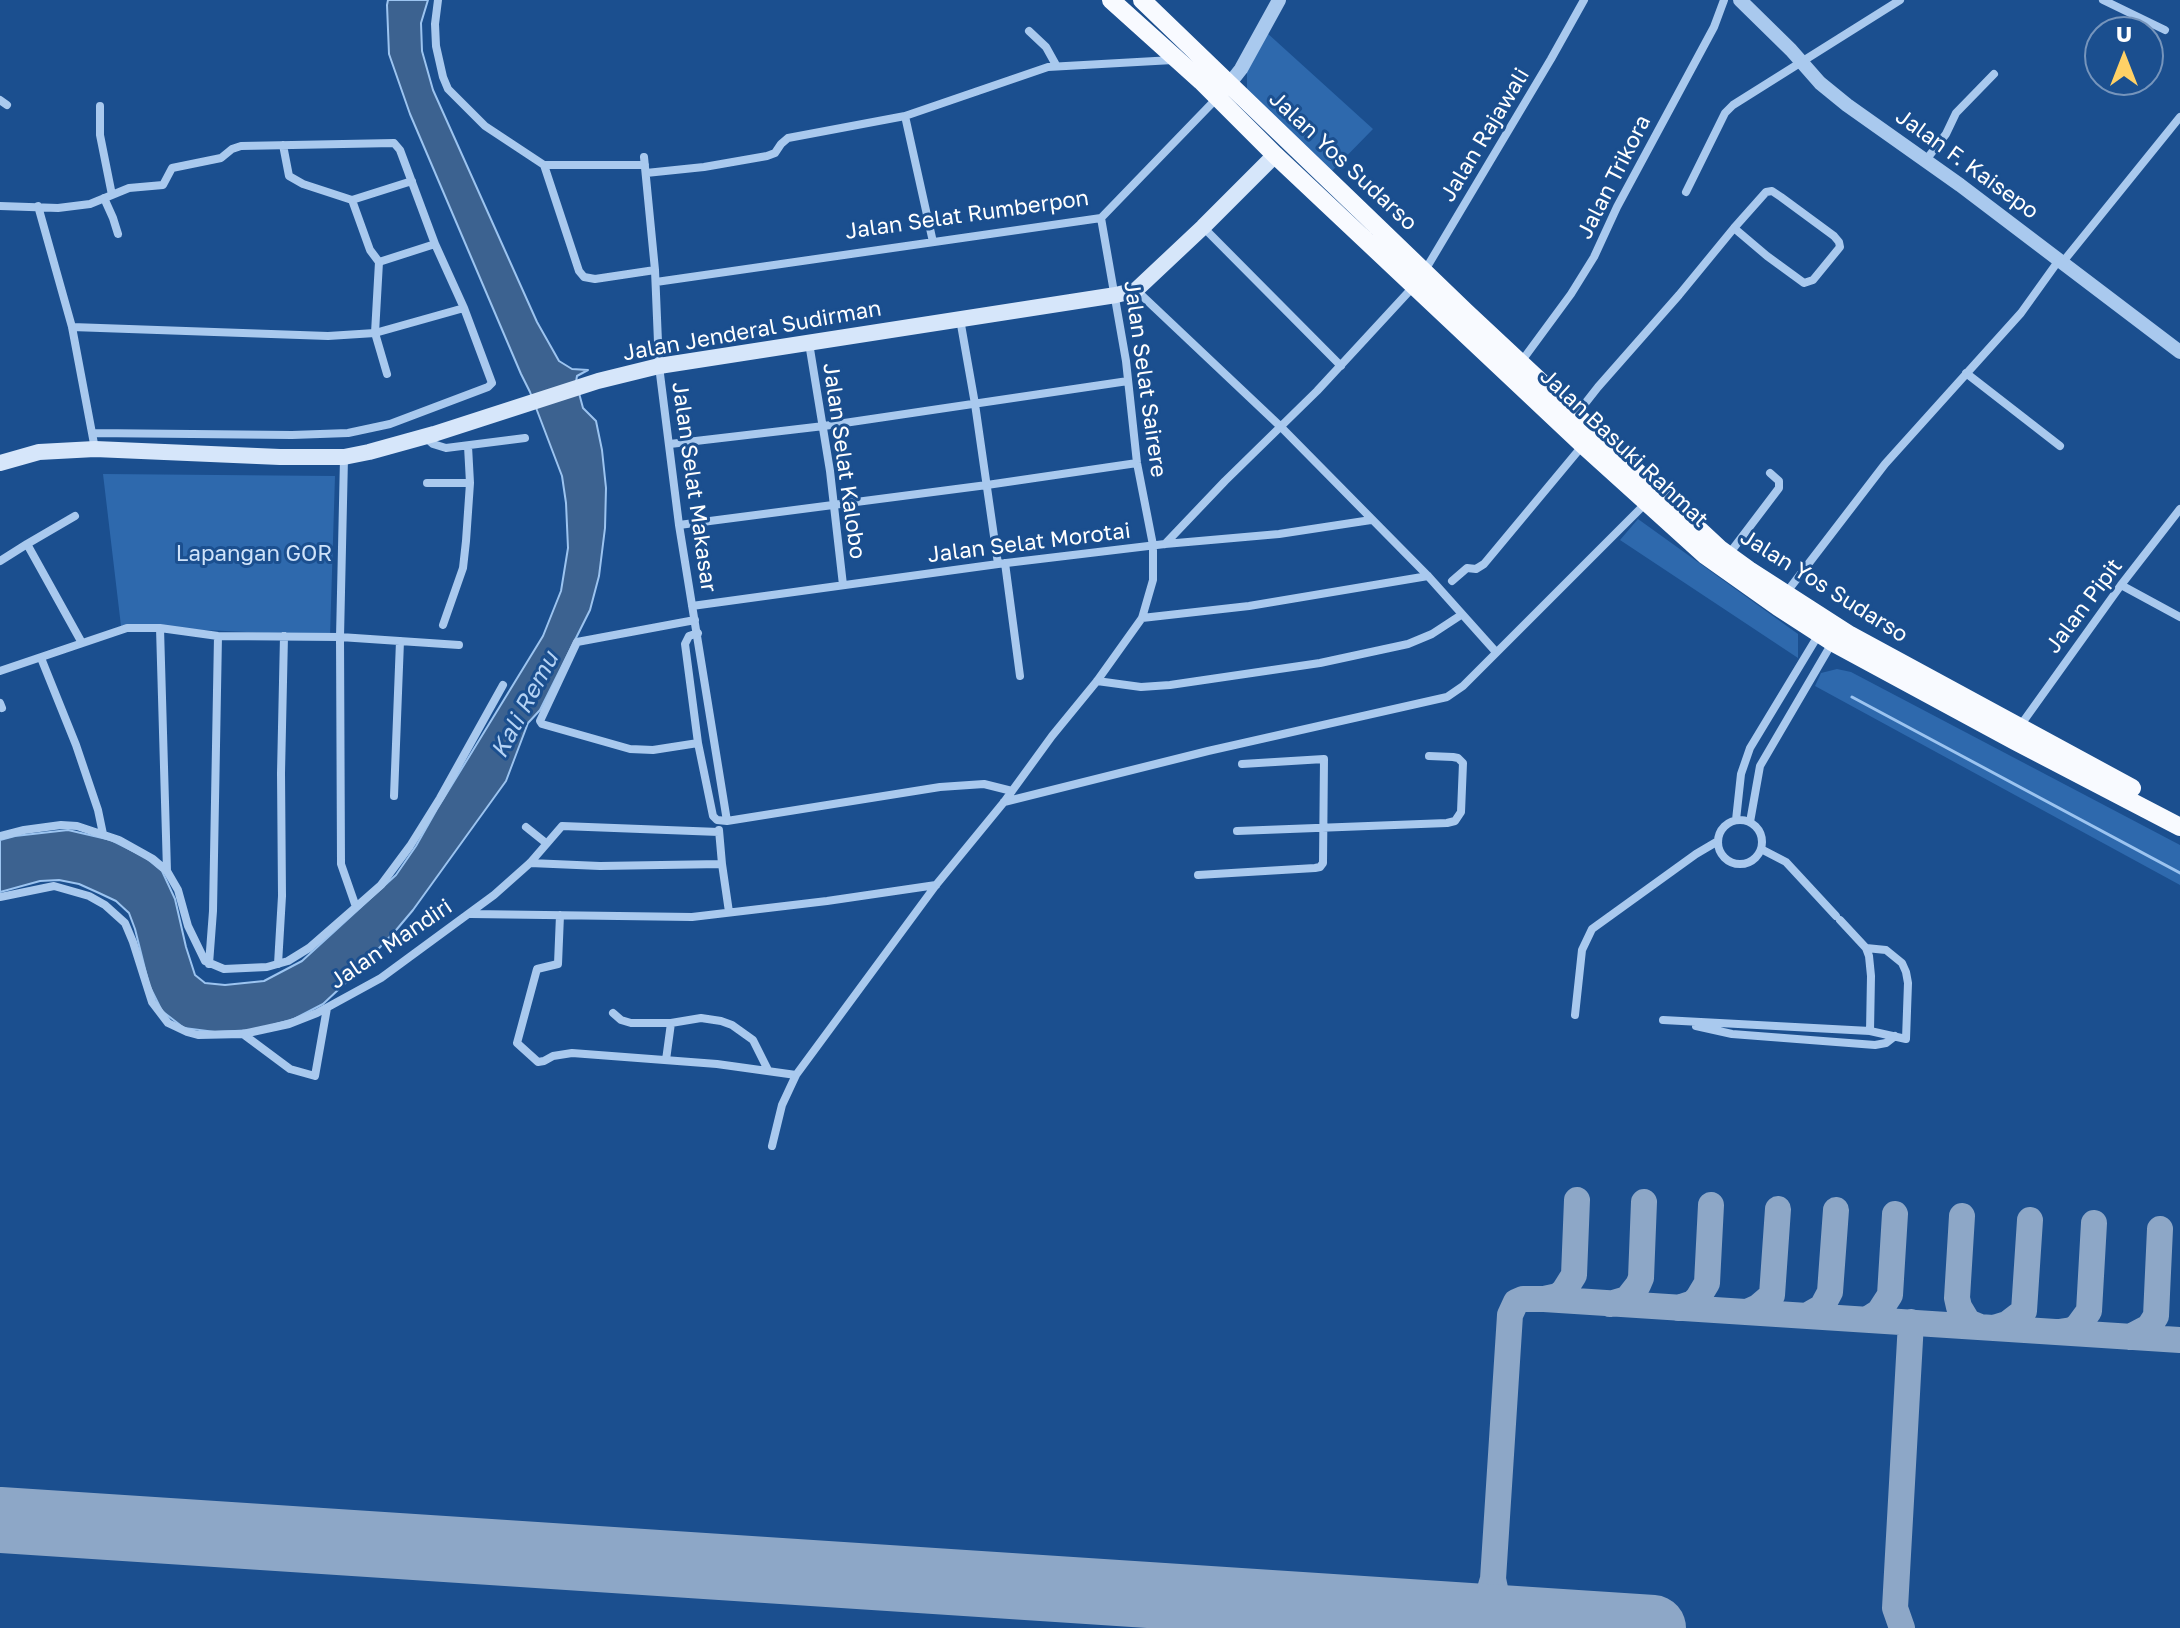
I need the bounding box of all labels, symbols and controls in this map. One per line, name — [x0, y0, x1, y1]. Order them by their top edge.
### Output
north arrow — [2084, 16, 2164, 96]
text: U — [2116, 20, 2132, 47]
street label: Jalan Rajawali — [1435, 63, 1535, 207]
street label: Jalan Yos Sudarso — [1264, 86, 1422, 236]
street label: Jalan F. Kaisepo — [1890, 103, 2044, 225]
street label: Jalan Trikora — [1572, 111, 1656, 243]
street label: Jalan Selat Rumberpon — [843, 185, 1091, 245]
street label: Jalan Selat Sairere — [1118, 279, 1172, 479]
street label: Jalan Jenderal Sudirman — [621, 295, 883, 367]
street label: Jalan Selat Kalobo — [817, 361, 871, 561]
street label: Jalan Basuki Rahmat — [1534, 363, 1714, 533]
street label: Jalan Selat Makasar — [666, 380, 722, 594]
street label: Jalan Selat Morotai — [926, 517, 1132, 569]
street label: Jalan Yos Sudarso — [1735, 524, 1913, 648]
park label: Lapangan GOR — [176, 541, 332, 567]
street label: Jalan Pipit — [2040, 553, 2128, 659]
water label: Kali Remu — [485, 647, 565, 763]
street label: Jalan Mandiri — [325, 893, 457, 995]

